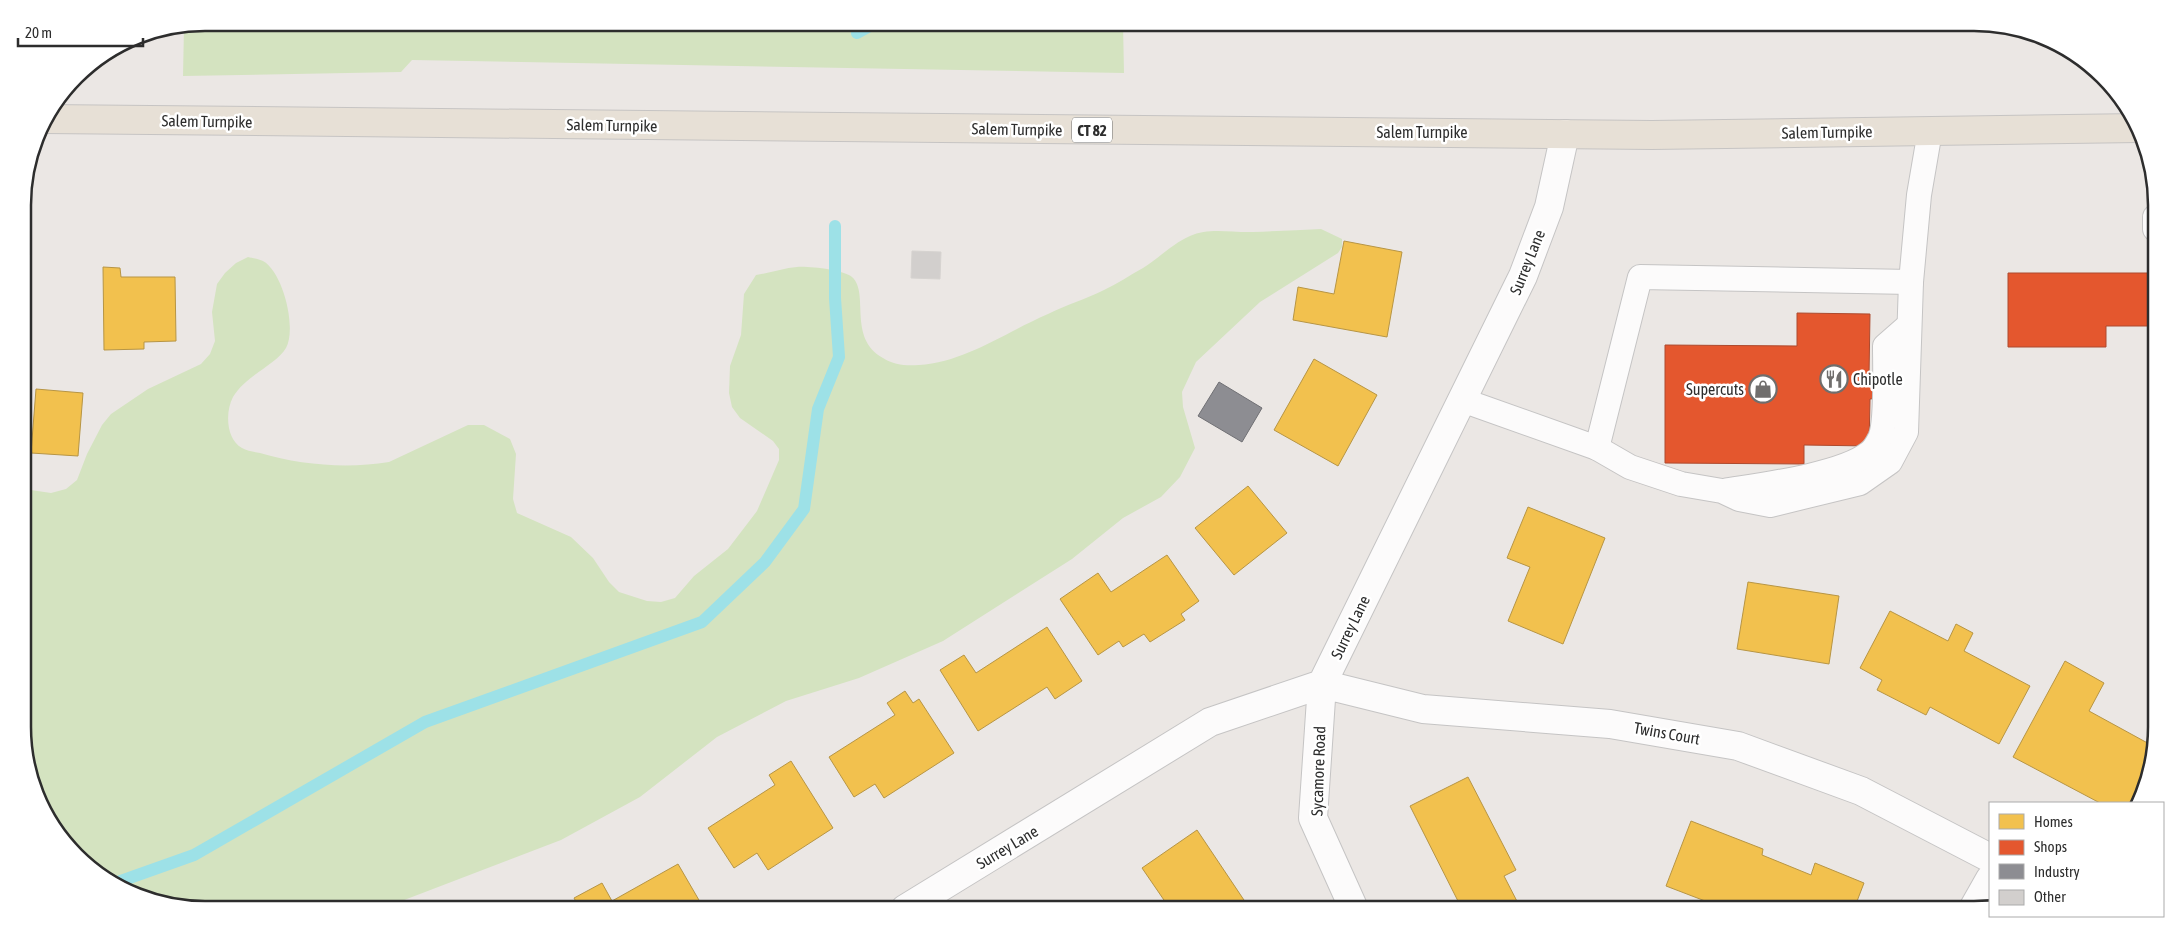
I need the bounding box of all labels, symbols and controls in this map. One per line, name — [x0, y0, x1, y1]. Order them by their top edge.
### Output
scale bar — [18, 15, 142, 47]
text: 20 m — [25, 24, 52, 41]
street label: Salem Turnpike — [161, 111, 253, 132]
street label: Salem Turnpike — [566, 115, 658, 136]
road number: CT 82 — [1072, 118, 1112, 142]
street label: Salem Turnpike — [971, 119, 1063, 140]
street label: Salem Turnpike — [1781, 122, 1873, 143]
street label: Salem Turnpike — [1377, 123, 1467, 142]
street label: Surrey Lane — [1506, 227, 1549, 297]
restaurant icon: Chipotle — [1819, 364, 1849, 394]
place label: Chipotle — [1853, 370, 1903, 389]
shop icon: Supercuts — [1748, 374, 1778, 404]
place label: Supercuts — [1686, 380, 1744, 399]
street label: Surrey Lane — [1327, 592, 1374, 662]
street label: Twins Court — [1633, 718, 1702, 748]
street label: Sycamore Road — [1307, 726, 1330, 816]
legend — [1989, 802, 2164, 917]
text: Homes — [2034, 813, 2073, 830]
street label: Surrey Lane — [973, 822, 1041, 873]
text: Shops — [2034, 838, 2067, 855]
text: Industry — [2034, 863, 2080, 880]
text: Other — [2034, 888, 2066, 905]

